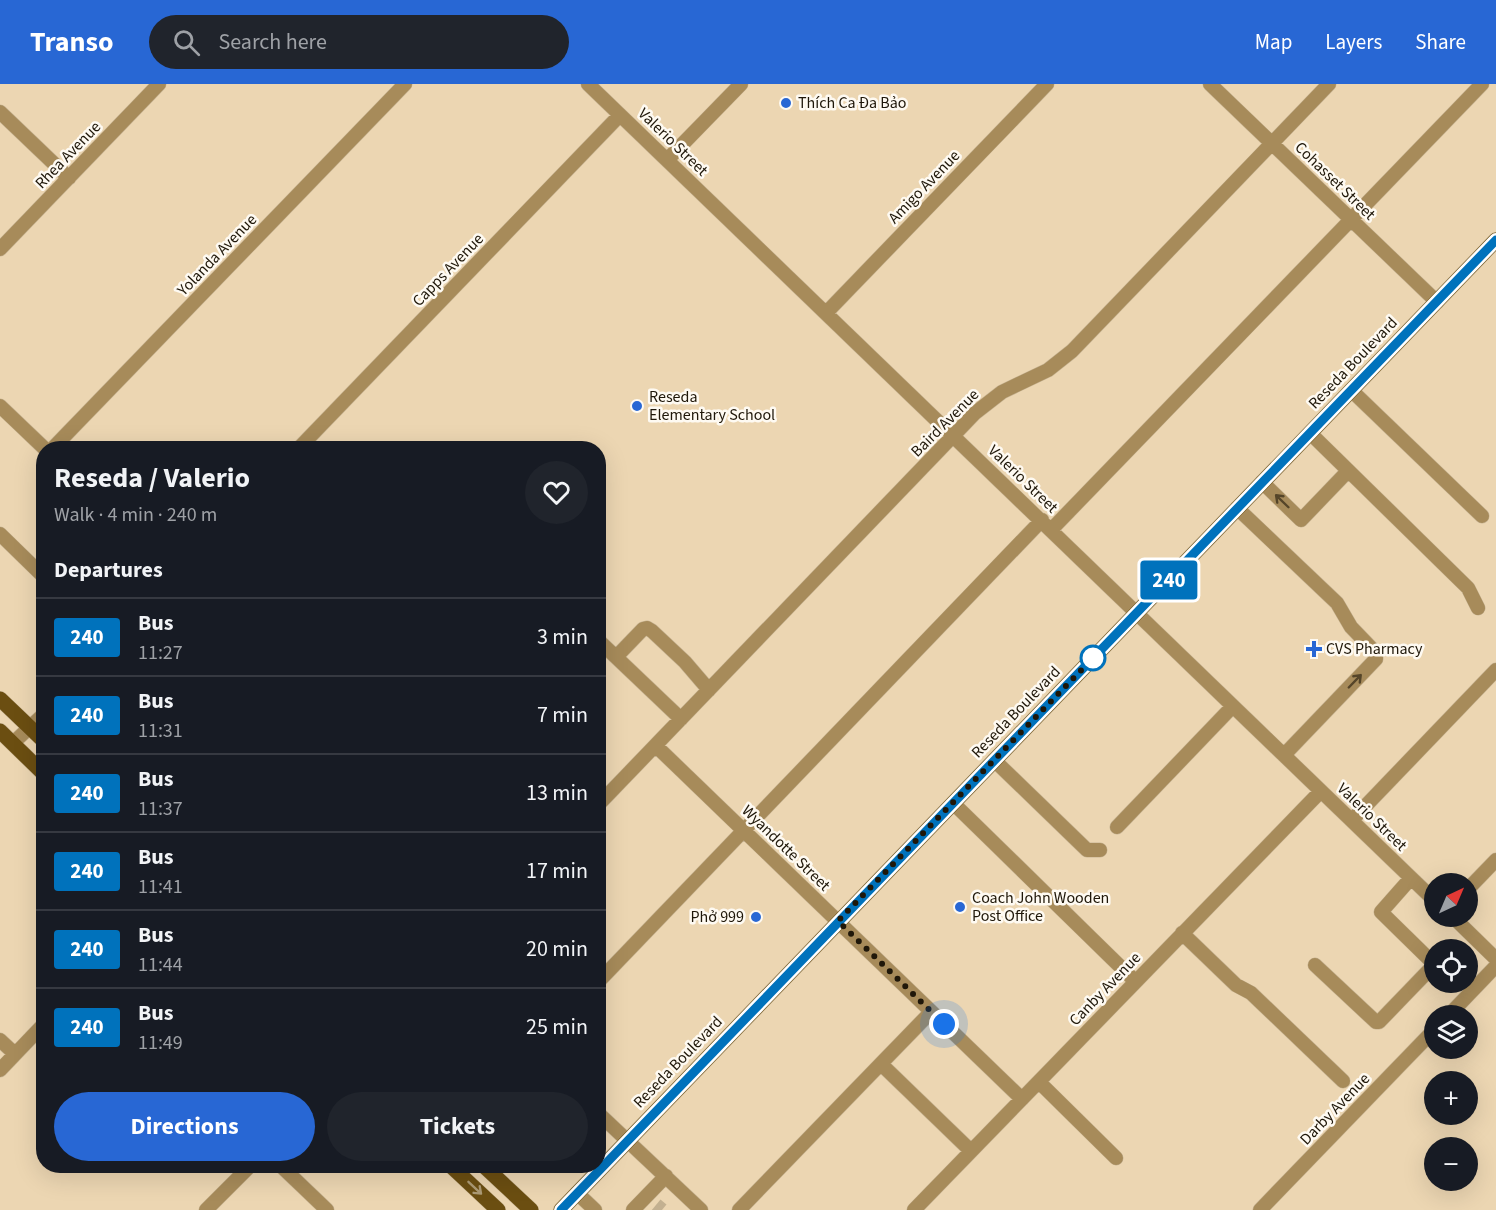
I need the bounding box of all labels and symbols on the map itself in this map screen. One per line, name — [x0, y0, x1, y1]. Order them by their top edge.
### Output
place label: Thích Ca Đa Bảo — [798, 92, 906, 114]
marker: Thích Ca Đa Bảo — [779, 96, 793, 110]
street label: Valerio Street — [633, 103, 713, 181]
street label: Rhea Avenue — [30, 116, 106, 194]
street label: Cohasset Street — [1290, 137, 1381, 226]
street label: Amigo Avenue — [883, 145, 965, 229]
street label: Yolanda Avenue — [172, 209, 262, 301]
street label: Capps Avenue — [407, 228, 489, 312]
street label: Reseda Boulevard — [1303, 312, 1403, 414]
street label: Baird Avenue — [906, 384, 984, 462]
place label: Reseda Elementary School — [649, 386, 775, 426]
marker: Reseda Elementary School — [630, 399, 644, 413]
street label: Valerio Street — [983, 440, 1063, 518]
one-way arrow — [1274, 494, 1289, 508]
line badge: 240 — [1134, 560, 1204, 600]
place label: CVS Pharmacy — [1326, 638, 1423, 660]
marker: CVS Pharmacy — [1307, 642, 1321, 656]
unlabelled marker — [1080, 645, 1106, 671]
street label: Reseda Boulevard — [966, 661, 1066, 763]
one-way arrow — [1348, 674, 1363, 689]
street label: Valerio Street — [1332, 778, 1412, 856]
street label: Wyandotte Street — [737, 800, 836, 896]
north arrow — [1424, 873, 1478, 927]
place label: Coach John Wooden Post Office — [972, 887, 1109, 927]
marker: Coach John Wooden Post Office — [953, 900, 967, 914]
place label: Phở 999 — [691, 906, 744, 928]
marker: Phở 999 — [749, 910, 763, 924]
street label: Canby Avenue — [1064, 947, 1146, 1031]
your location — [929, 1009, 959, 1039]
street label: Reseda Boulevard — [628, 1011, 728, 1113]
street label: Darby Avenue — [1295, 1068, 1375, 1150]
one-way arrow — [467, 1181, 482, 1195]

